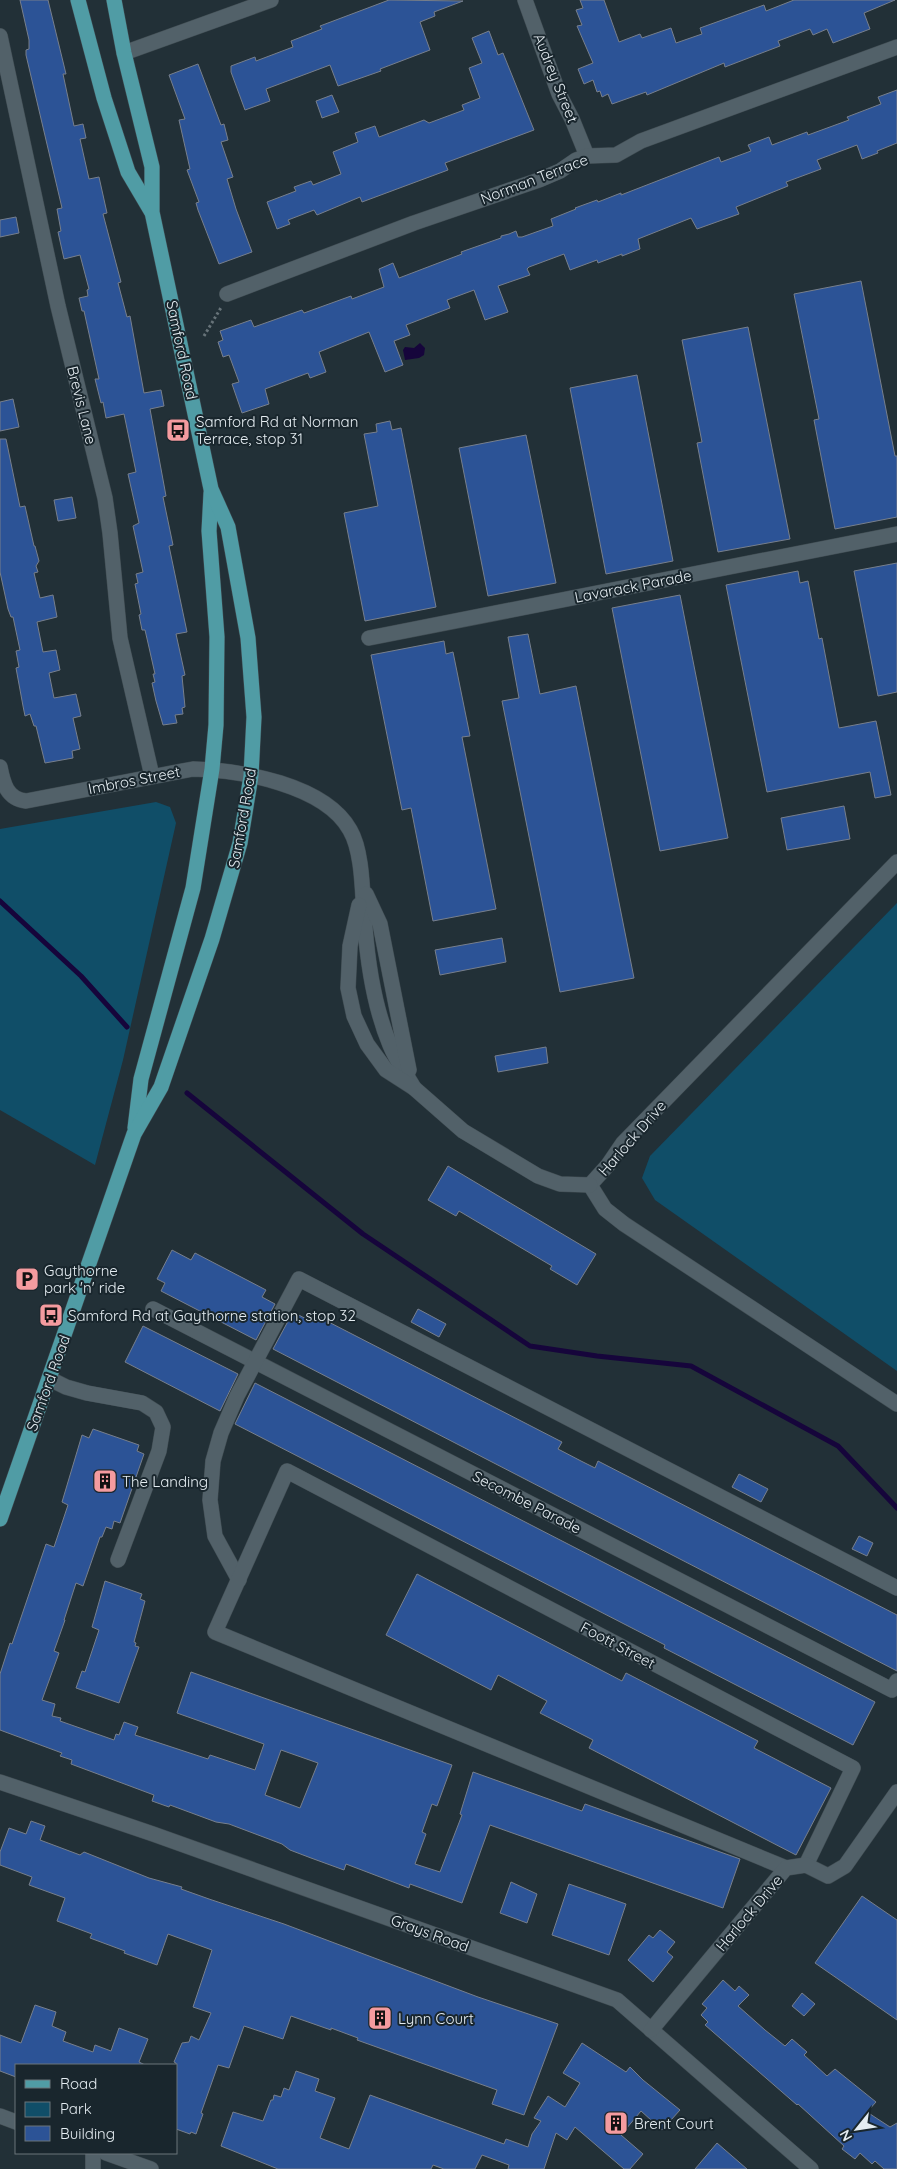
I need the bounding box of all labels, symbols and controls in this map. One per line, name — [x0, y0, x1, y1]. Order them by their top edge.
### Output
street label: Audrey Street — [529, 31, 583, 125]
street label: Norman Terrace — [478, 150, 590, 208]
street label: Samford Road — [162, 299, 202, 401]
street label: Brevis Lane — [63, 364, 101, 446]
place label: Samford Rd at Norman Terrace, stop 31 — [196, 412, 358, 448]
bus stop icon: Samford Rd at Norman Terrace, stop 31 — [165, 417, 191, 443]
street label: Lavarack Parade — [573, 565, 693, 607]
street label: Imbros Street — [86, 762, 182, 798]
street label: Samford Road — [224, 767, 260, 869]
street label: Harlock Drive — [594, 1096, 670, 1180]
place label: Gaythorne park 'n' ride — [44, 1261, 125, 1297]
parking icon: Gaythorne park 'n' ride — [14, 1266, 40, 1292]
bus stop icon: Samford Rd at Gaythorne station, stop 32 — [38, 1302, 64, 1328]
place label: Samford Rd at Gaythorne station, stop 32 — [68, 1306, 356, 1325]
street label: Samford Road — [22, 1332, 74, 1434]
street label: Secombe Parade — [470, 1466, 584, 1538]
building icon: The Landing — [92, 1468, 118, 1494]
place label: The Landing — [122, 1472, 208, 1491]
street label: Foott Street — [577, 1617, 659, 1673]
street label: Harlock Drive — [712, 1871, 786, 1955]
street label: Grays Road — [388, 1910, 472, 1956]
building icon: Lynn Court — [367, 2005, 393, 2031]
place label: Lynn Court — [398, 2009, 474, 2028]
legend — [15, 2064, 178, 2154]
text: Road — [60, 2074, 97, 2093]
text: Park — [60, 2099, 92, 2118]
north arrow — [832, 2104, 882, 2154]
building icon: Brent Court — [603, 2110, 629, 2136]
place label: Brent Court — [634, 2114, 714, 2133]
text: Building — [60, 2124, 115, 2143]
text: N — [835, 2127, 856, 2144]

